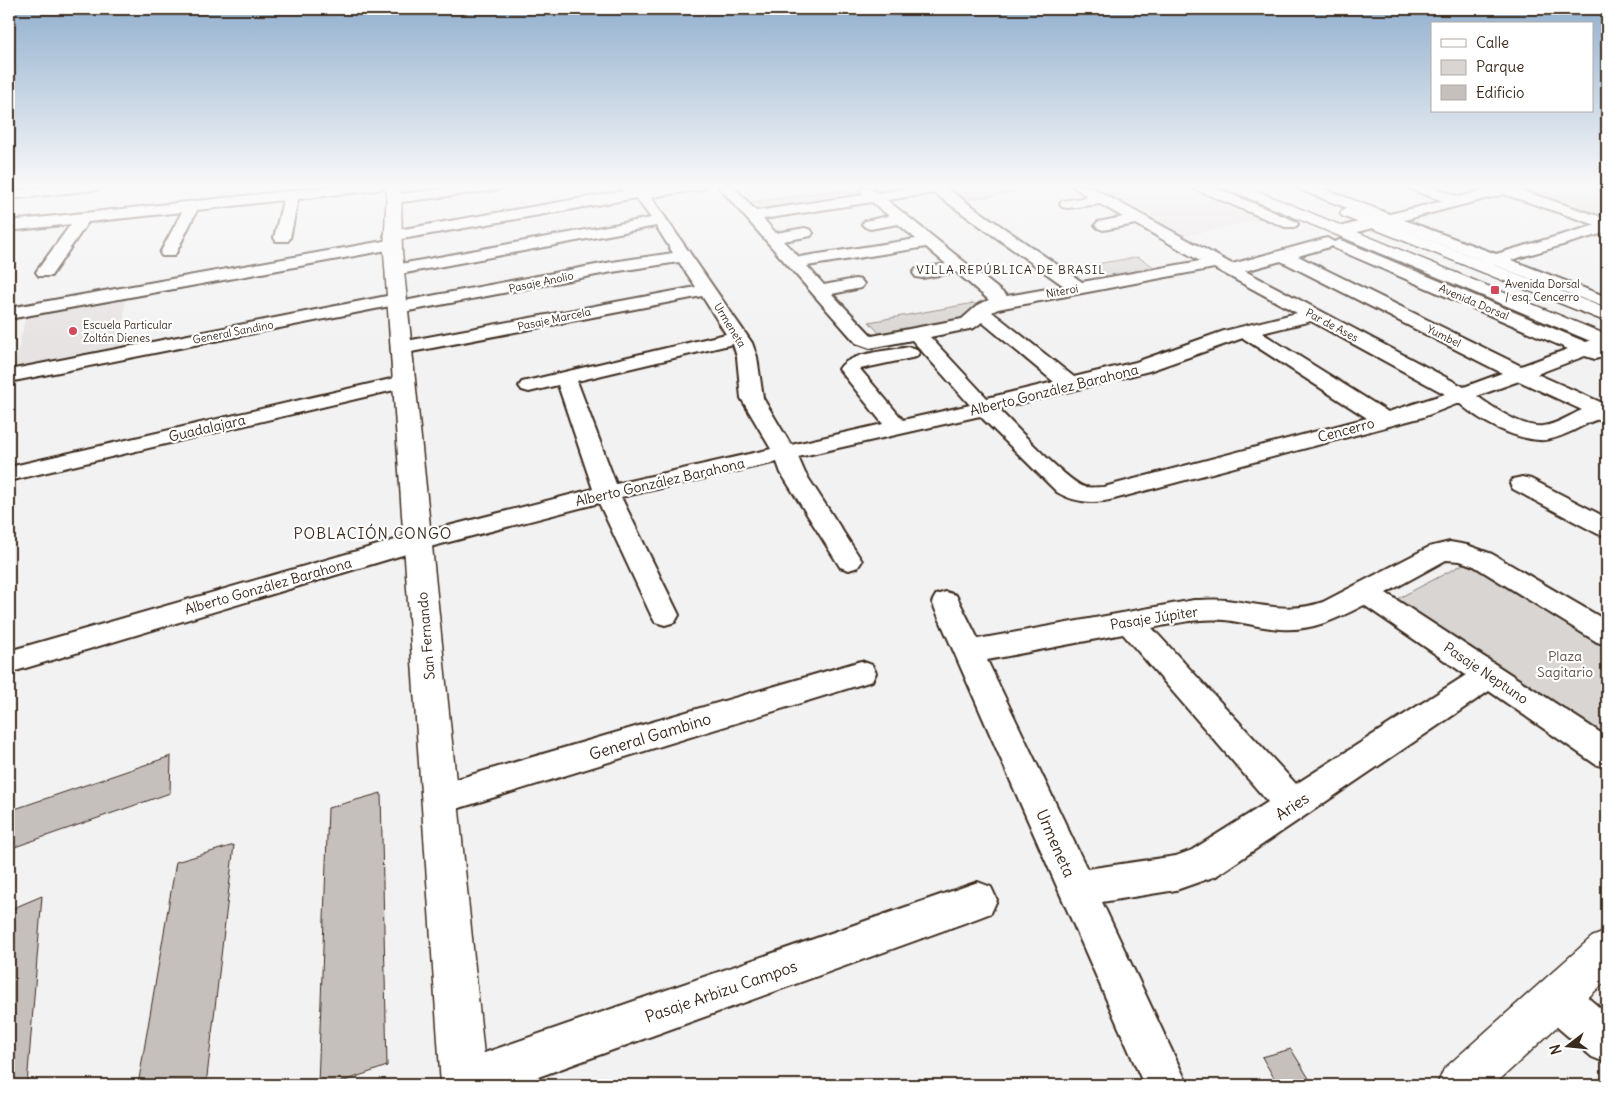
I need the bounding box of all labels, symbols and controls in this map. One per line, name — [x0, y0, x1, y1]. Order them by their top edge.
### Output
legend — [1431, 22, 1594, 112]
text: Calle — [1476, 33, 1509, 52]
text: Parque — [1476, 57, 1524, 76]
text: Edificio — [1476, 83, 1524, 102]
district label: VILLA REPÚBLICA DE BRASIL — [916, 262, 1106, 277]
street label: Pasaje Anolio — [507, 268, 575, 296]
place label: Avenida Dorsal / esq. Cencerro — [1505, 277, 1580, 304]
street label: Niteroi — [1045, 281, 1079, 301]
street label: Avenida Dorsal — [1437, 281, 1511, 323]
marker: Avenida Dorsal / esq. Cencerro — [1489, 284, 1501, 296]
street label: Urmeneta — [711, 300, 749, 350]
street label: Pasaje Marcela — [516, 304, 592, 334]
street label: Par de Ases — [1303, 305, 1361, 345]
street label: General Sandino — [191, 317, 275, 347]
place label: Escuela Particular Zoltán Dienes — [83, 318, 173, 345]
street label: Yumbel — [1425, 322, 1463, 350]
marker: Escuela Particular Zoltán Dienes — [67, 325, 79, 337]
street label: Alberto González Barahona — [968, 360, 1140, 420]
street label: Guadalajara — [167, 410, 247, 446]
street label: Cencerro — [1316, 414, 1377, 446]
street label: Alberto González Barahona — [574, 454, 746, 510]
district label: POBLACIÓN CONGO — [294, 523, 452, 543]
street label: Alberto González Barahona — [182, 553, 354, 619]
street label: San Fernando — [413, 591, 439, 681]
street label: Pasaje Júpiter — [1109, 602, 1199, 634]
street label: Pasaje Neptuno — [1440, 638, 1532, 708]
park label: Plaza Sagitario — [1537, 647, 1593, 681]
street label: General Gambino — [587, 708, 713, 764]
street label: Aries — [1271, 788, 1313, 824]
street label: Urmeneta — [1032, 806, 1080, 880]
street label: Pasaje Arbizu Campos — [642, 956, 800, 1026]
north arrow — [1544, 1022, 1594, 1072]
text: N — [1546, 1042, 1565, 1057]

